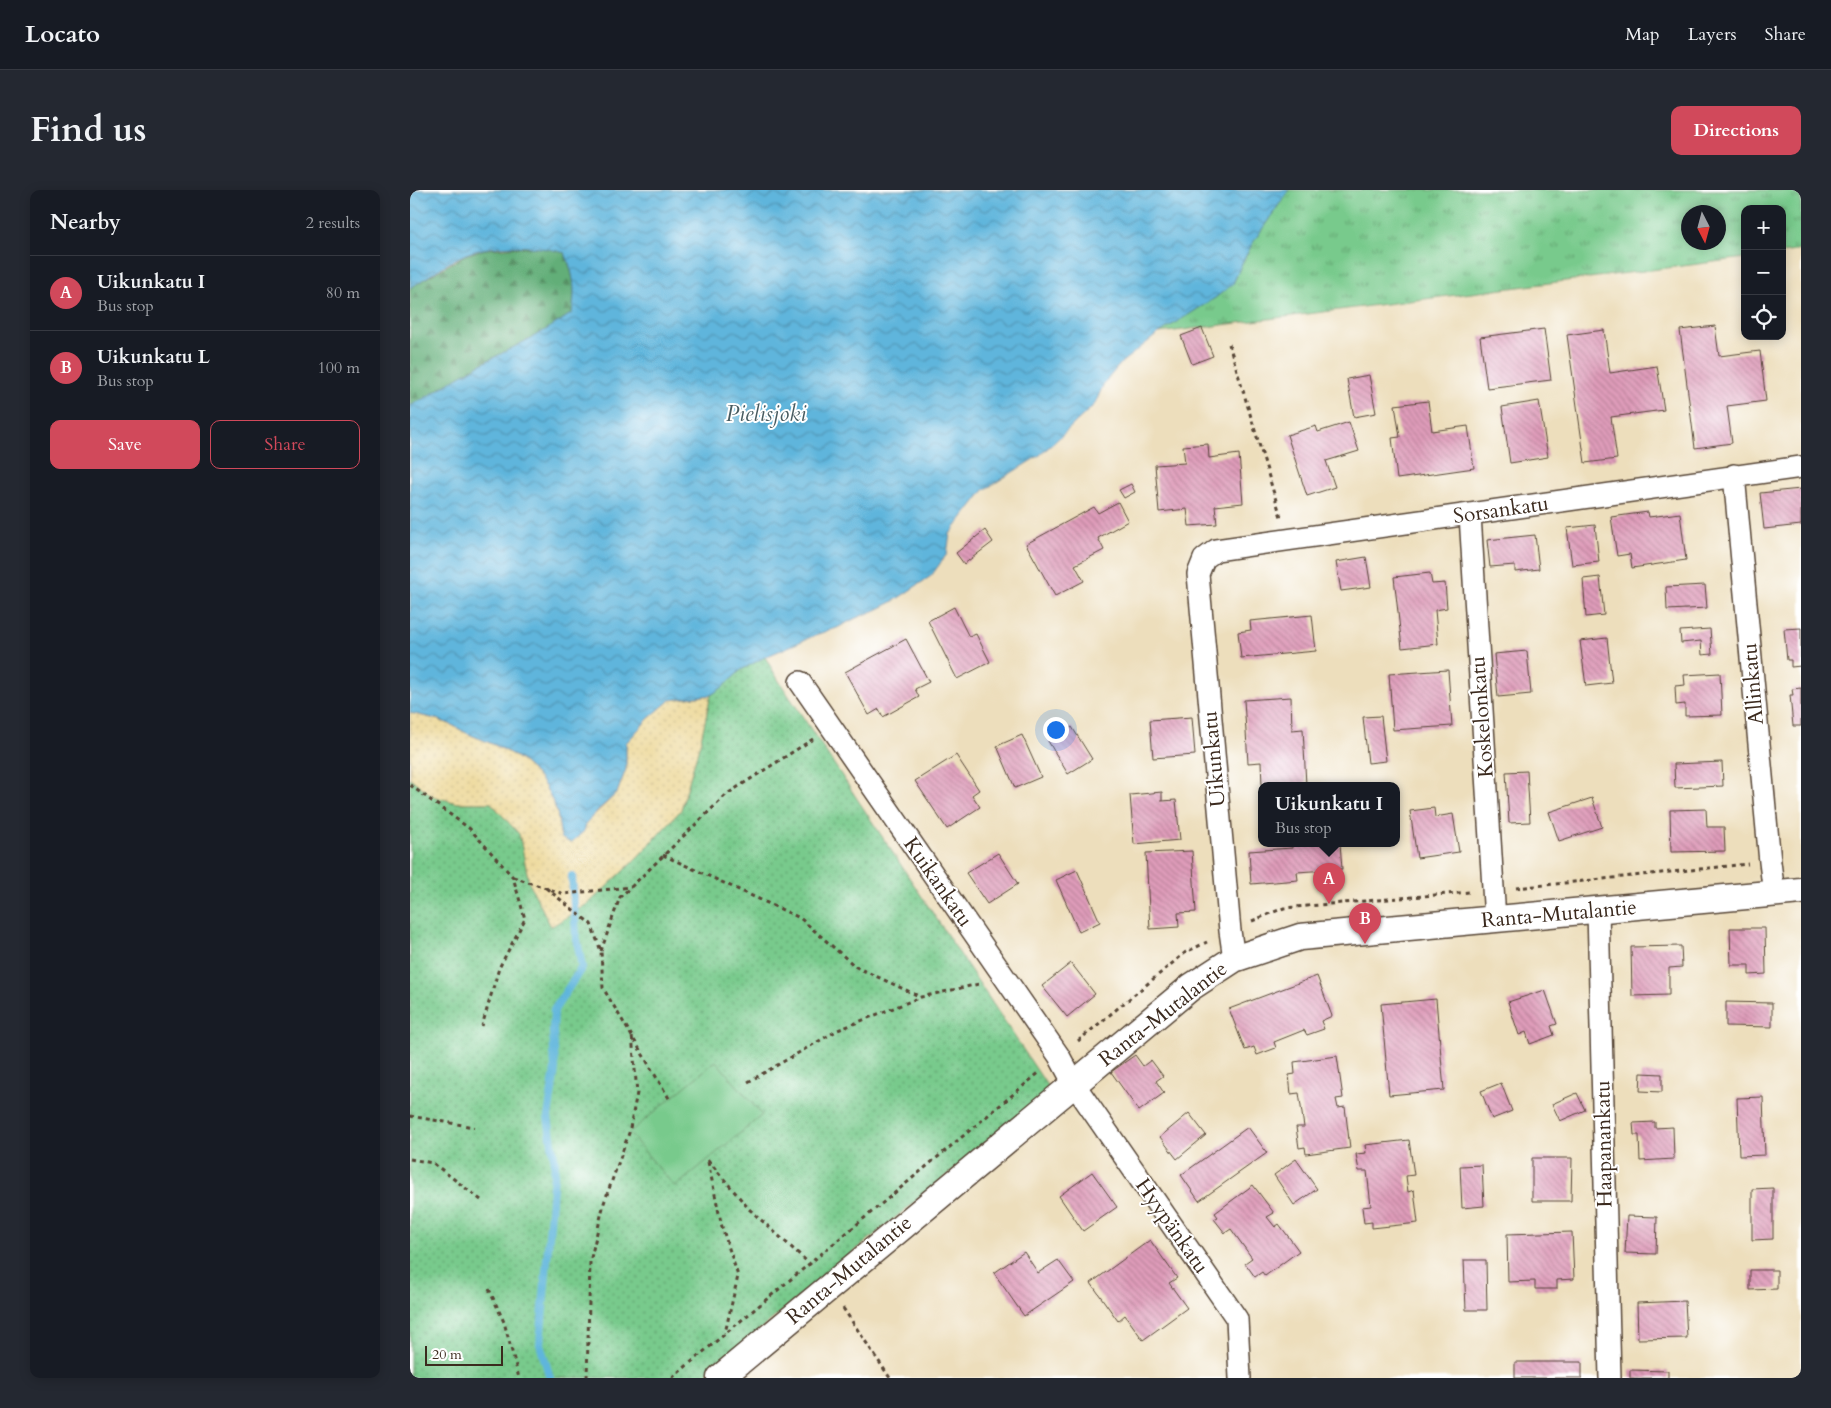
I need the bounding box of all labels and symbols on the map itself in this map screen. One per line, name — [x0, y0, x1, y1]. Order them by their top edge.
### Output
north arrow — [1681, 205, 1726, 250]
water label: Pielisjoki — [726, 399, 807, 429]
street label: Sorsankatu — [1451, 489, 1551, 531]
street label: Allinkatu — [1735, 642, 1771, 726]
street label: Koskelonkatu — [1463, 655, 1501, 779]
street label: Uikunkatu — [1195, 710, 1233, 808]
your location — [1043, 717, 1069, 743]
street label: Kuikankatu — [896, 831, 980, 933]
pin: A — [1313, 863, 1345, 904]
street label: Ranta-Mutalantie — [1480, 893, 1638, 935]
pin: B — [1349, 903, 1381, 944]
street label: Ranta-Mutalantie — [1093, 955, 1233, 1073]
street label: Haapanankatu — [1588, 1080, 1620, 1208]
street label: Hyypänkatu — [1128, 1172, 1216, 1280]
street label: Ranta-Mutalantie — [780, 1209, 918, 1331]
scale bar — [425, 1343, 502, 1366]

